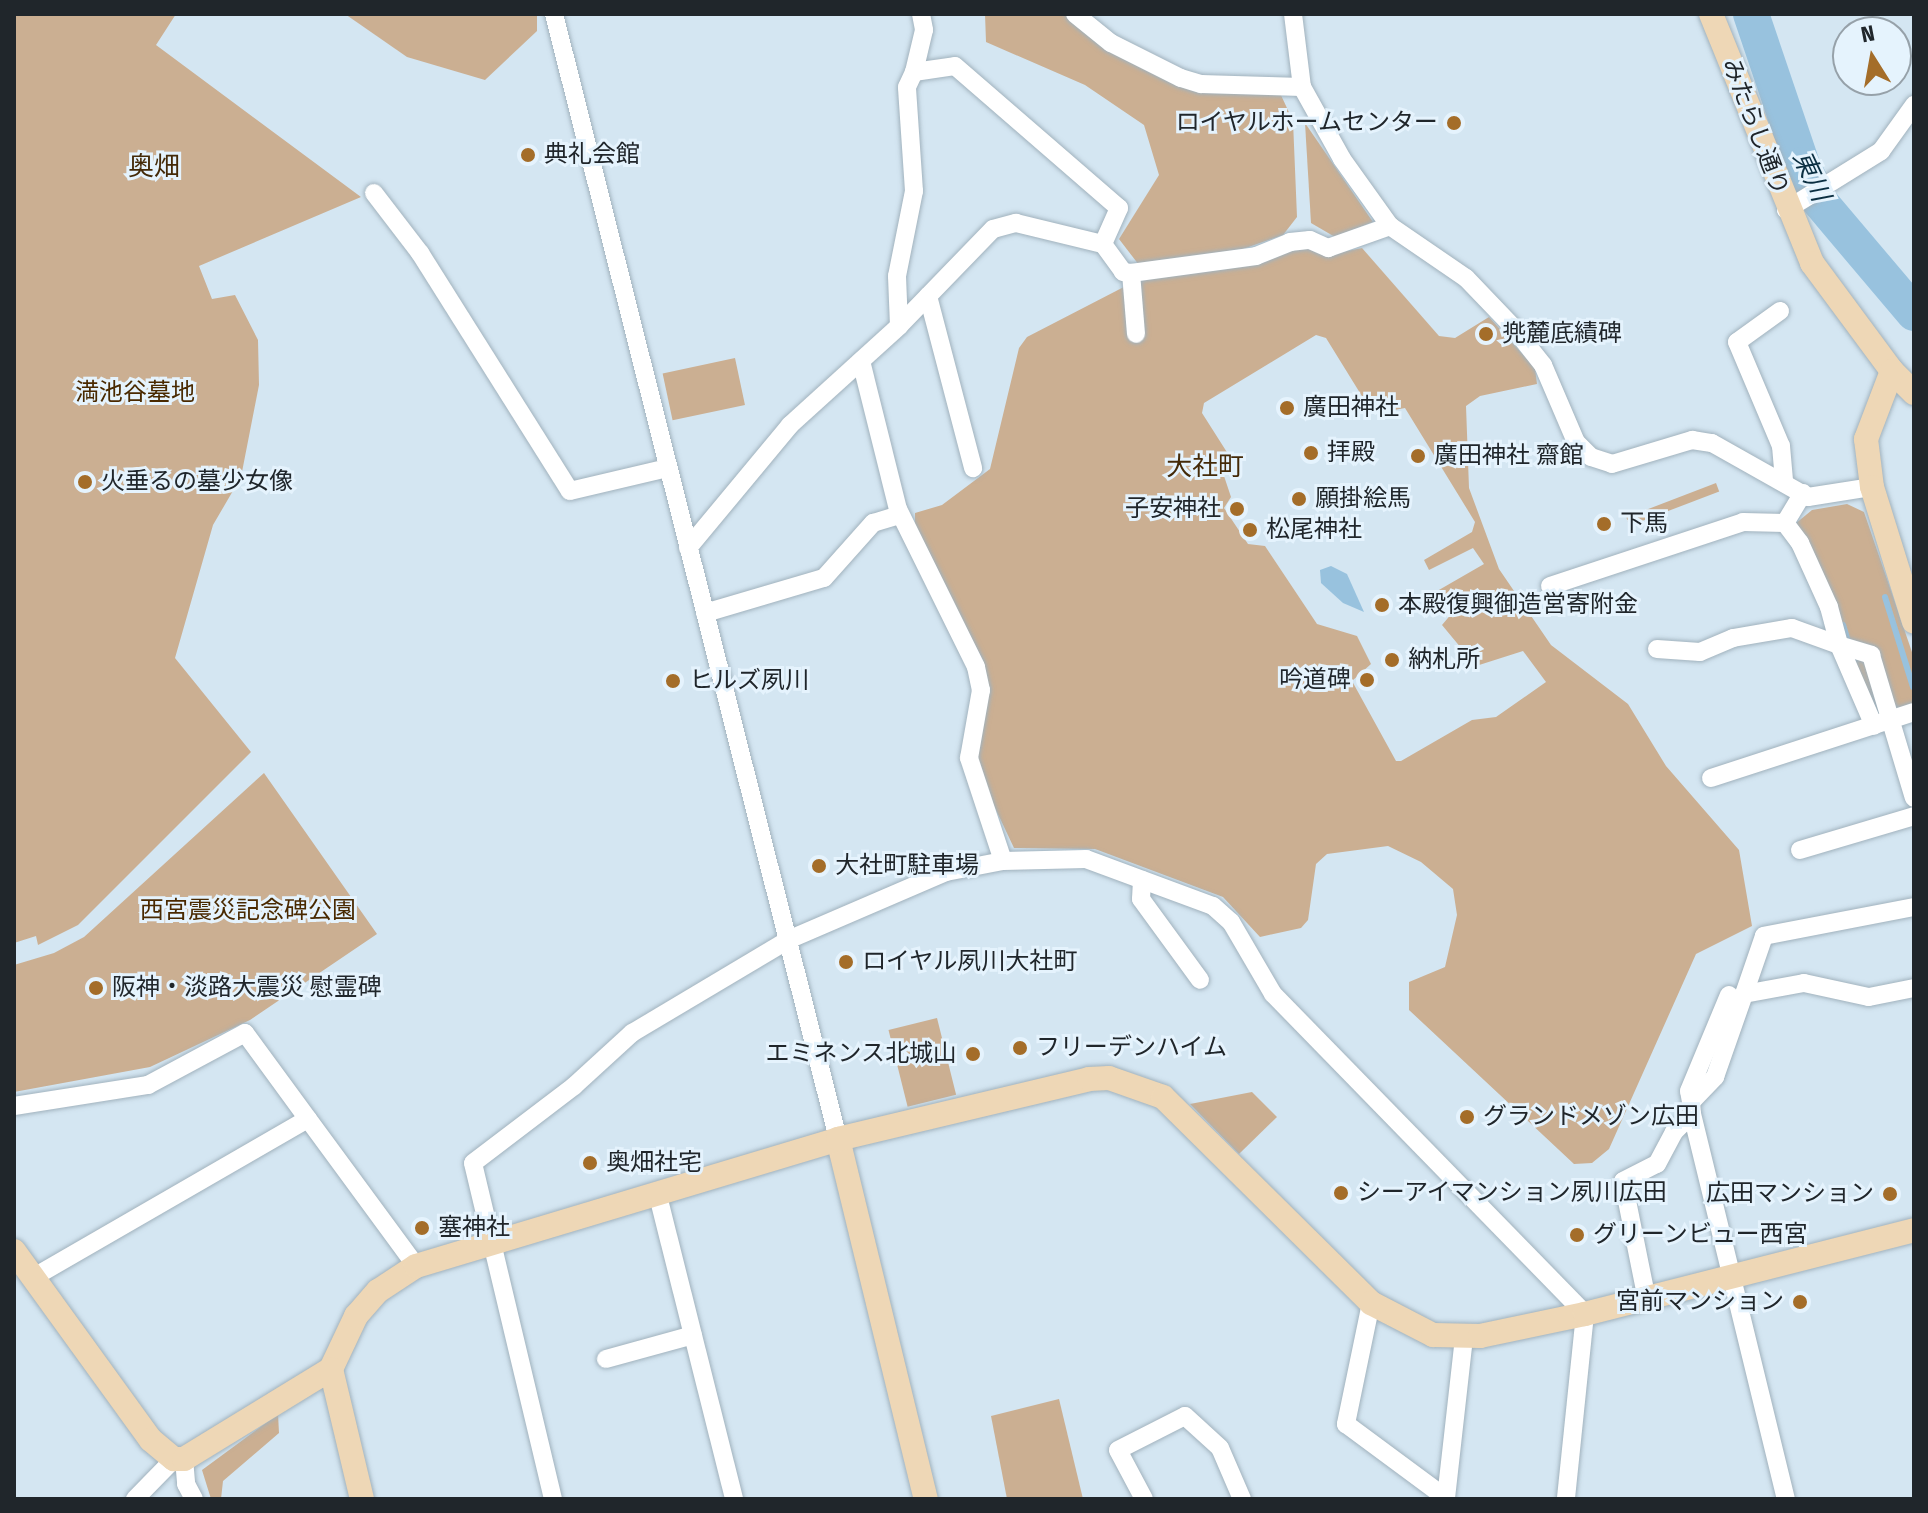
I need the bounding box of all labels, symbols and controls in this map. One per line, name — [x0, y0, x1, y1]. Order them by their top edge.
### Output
north arrow — [1832, 16, 1912, 96]
text: N — [1859, 19, 1877, 48]
street label: みたらし通り — [1716, 55, 1794, 199]
place label: ロイヤルホームセンター — [1174, 109, 1438, 137]
marker: ロイヤルホームセンター — [1445, 114, 1463, 132]
place label: 典礼会館 — [544, 141, 640, 169]
marker: 典礼会館 — [519, 146, 537, 164]
water label: 東川 — [1786, 146, 1836, 206]
district label: 奥畑 — [128, 151, 180, 183]
place label: 兠麓底績碑 — [1502, 320, 1622, 348]
marker: 兠麓底績碑 — [1477, 325, 1495, 343]
park label: 満池谷墓地 — [75, 379, 195, 407]
place label: 廣田神社 — [1303, 394, 1399, 422]
marker: 廣田神社 — [1278, 399, 1296, 417]
place label: 拝殿 — [1327, 439, 1375, 467]
place label: 廣田神社 齋館 — [1434, 442, 1584, 470]
marker: 拝殿 — [1302, 444, 1320, 462]
marker: 廣田神社 齋館 — [1409, 447, 1427, 465]
district label: 大社町 — [1166, 451, 1244, 483]
place label: 火垂るの墓少女像 — [101, 468, 293, 496]
marker: 火垂るの墓少女像 — [76, 473, 94, 491]
place label: 願掛絵馬 — [1315, 485, 1411, 513]
marker: 願掛絵馬 — [1290, 490, 1308, 508]
place label: 子安神社 — [1125, 495, 1221, 523]
marker: 子安神社 — [1228, 500, 1246, 518]
place label: 下馬 — [1620, 510, 1668, 538]
marker: 下馬 — [1595, 515, 1613, 533]
place label: 松尾神社 — [1266, 516, 1362, 544]
marker: 松尾神社 — [1241, 521, 1259, 539]
place label: 本殿復興御造営寄附金 — [1398, 591, 1638, 619]
marker: 本殿復興御造営寄附金 — [1373, 596, 1391, 614]
place label: 納札所 — [1408, 646, 1480, 674]
marker: 納札所 — [1383, 651, 1401, 669]
place label: 吟道碑 — [1279, 666, 1351, 694]
place label: ヒルズ夙川 — [689, 667, 809, 695]
marker: 吟道碑 — [1358, 671, 1376, 689]
marker: ヒルズ夙川 — [664, 672, 682, 690]
place label: 大社町駐車場 — [835, 852, 979, 880]
marker: 大社町駐車場 — [810, 857, 828, 875]
park label: 西宮震災記念碑公園 — [140, 897, 356, 925]
place label: ロイヤル夙川大社町 — [862, 948, 1078, 976]
marker: ロイヤル夙川大社町 — [837, 953, 855, 971]
place label: 阪神・淡路大震災 慰霊碑 — [112, 974, 382, 1002]
marker: 阪神・淡路大震災 慰霊碑 — [87, 979, 105, 997]
place label: フリーデンハイム — [1036, 1034, 1228, 1062]
marker: フリーデンハイム — [1011, 1039, 1029, 1057]
place label: エミネンス北城山 — [765, 1040, 957, 1068]
marker: エミネンス北城山 — [964, 1045, 982, 1063]
place label: グランドメゾン広田 — [1483, 1103, 1699, 1131]
marker: グランドメゾン広田 — [1458, 1108, 1476, 1126]
place label: 奥畑社宅 — [606, 1149, 702, 1177]
marker: 奥畑社宅 — [581, 1154, 599, 1172]
place label: シーアイマンション夙川広田 — [1357, 1179, 1669, 1207]
place label: 広田マンション — [1706, 1180, 1874, 1208]
marker: シーアイマンション夙川広田 — [1332, 1184, 1350, 1202]
marker: 広田マンション — [1881, 1185, 1899, 1203]
place label: 塞神社 — [438, 1214, 510, 1242]
marker: 塞神社 — [413, 1219, 431, 1237]
place label: グリーンビュー西宮 — [1593, 1221, 1809, 1249]
marker: グリーンビュー西宮 — [1568, 1226, 1586, 1244]
place label: 宮前マンション — [1616, 1288, 1784, 1316]
marker: 宮前マンション — [1791, 1293, 1809, 1311]

